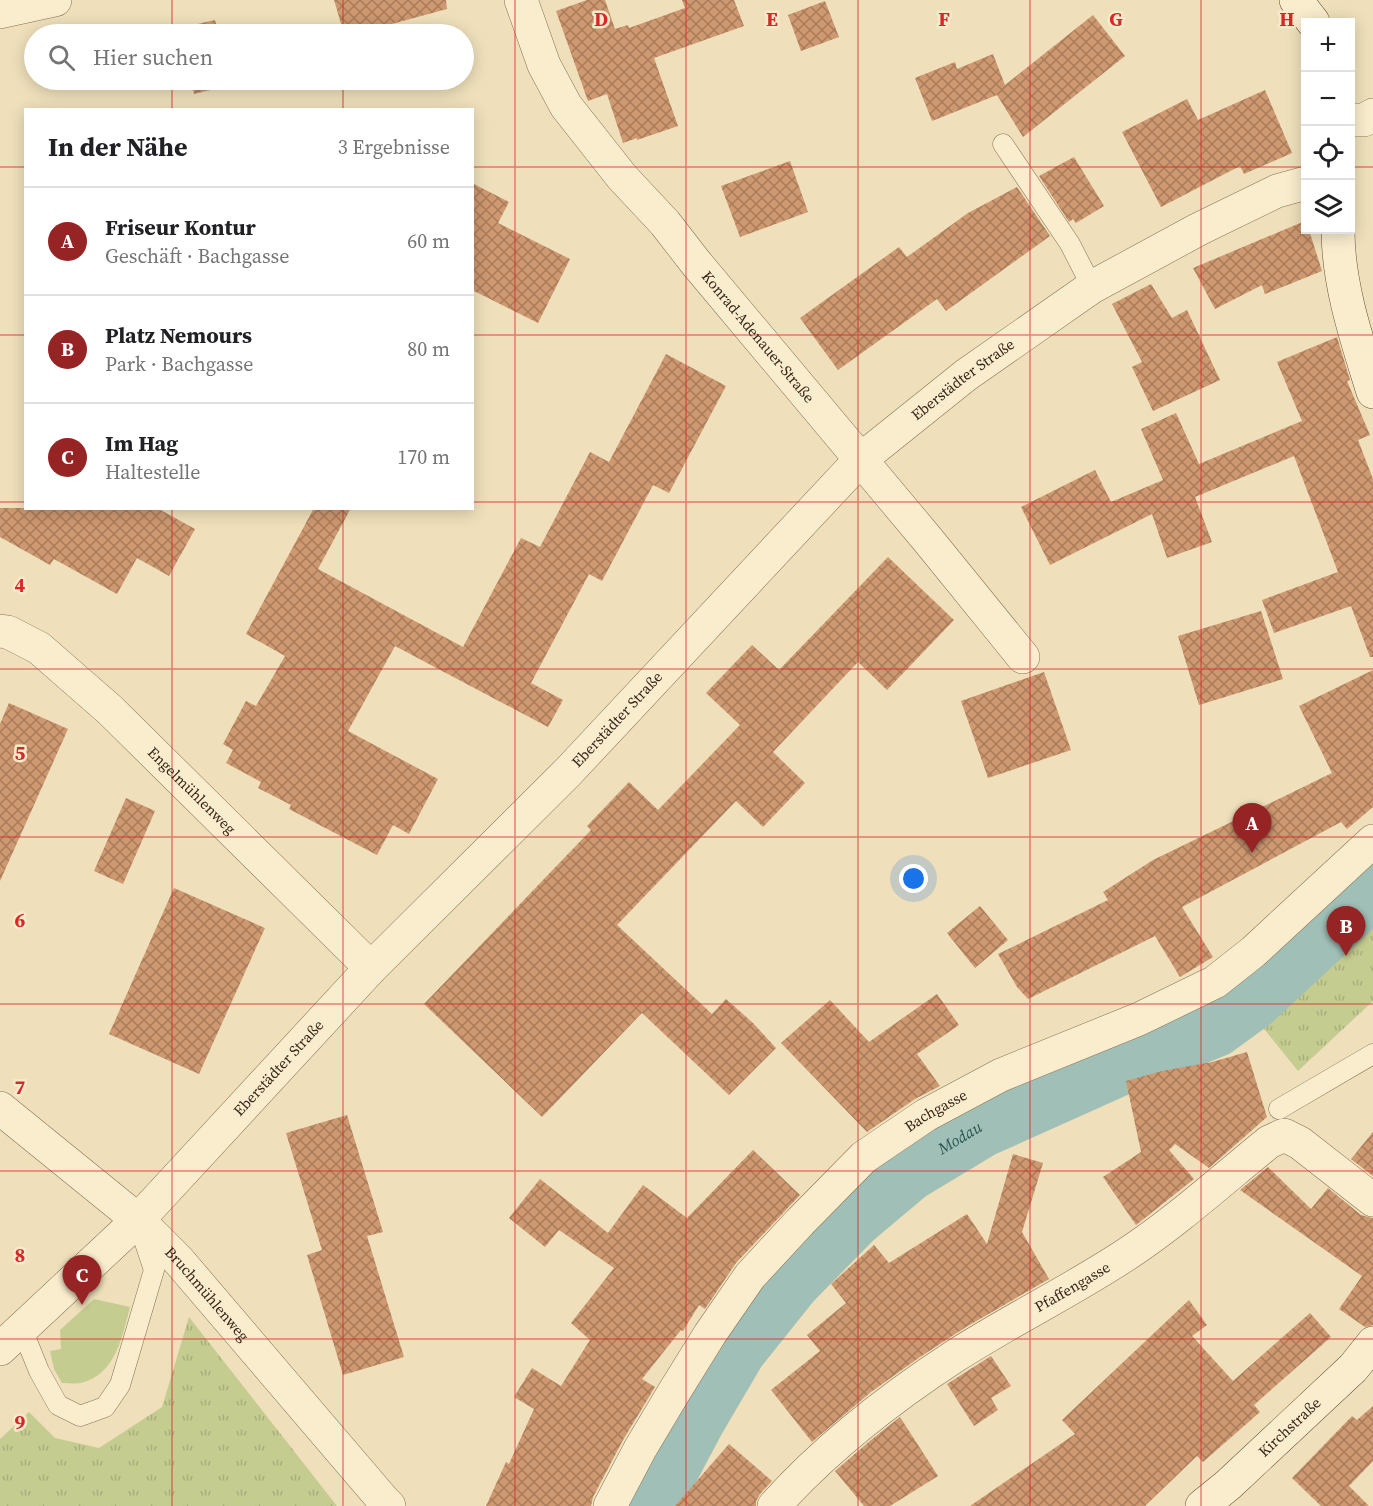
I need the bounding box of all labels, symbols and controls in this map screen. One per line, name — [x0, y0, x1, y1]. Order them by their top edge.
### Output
text: D — [594, 5, 608, 33]
text: E — [766, 5, 778, 33]
text: F — [938, 5, 950, 33]
text: G — [1109, 5, 1123, 33]
text: H — [1279, 5, 1295, 33]
map controls — [1301, 18, 1355, 234]
button: + — [1301, 18, 1355, 72]
search box — [24, 24, 474, 90]
icon: search — [45, 41, 78, 74]
text: Hier suchen — [93, 42, 213, 72]
button: − — [1301, 72, 1355, 126]
button: locate — [1301, 126, 1355, 180]
text: In der Nähe — [48, 129, 188, 165]
text: 3 Ergebnisse — [338, 133, 450, 161]
button: layers — [1301, 180, 1355, 234]
text: Friseur Kontur — [105, 212, 256, 242]
text: A — [61, 227, 74, 255]
text: 60 m — [407, 227, 450, 255]
text: Geschäft · Bachgasse — [105, 242, 289, 270]
street label: Konrad-Adenauer-Straße — [697, 266, 820, 407]
text: Platz Nemours — [105, 320, 252, 350]
street label: Eberstädter Straße — [907, 333, 1019, 425]
text: B — [61, 335, 74, 363]
text: 80 m — [407, 335, 450, 363]
text: Park · Bachgasse — [105, 350, 253, 378]
text: Im Hag — [105, 428, 178, 458]
text: C — [61, 443, 74, 471]
text: 170 m — [397, 443, 450, 471]
text: Haltestelle — [105, 458, 201, 486]
text: 4 — [15, 571, 26, 599]
street label: Eberstädter Straße — [567, 666, 667, 772]
text: 5 — [15, 739, 26, 767]
street label: Engelmühlenweg — [143, 742, 241, 839]
pin: A — [1232, 804, 1272, 853]
your location — [899, 864, 928, 893]
text: 6 — [15, 906, 26, 934]
pin: B — [1326, 906, 1366, 956]
street label: Eberstädter Straße — [228, 1015, 328, 1120]
text: 7 — [15, 1073, 26, 1101]
street label: Bachgasse — [900, 1084, 971, 1137]
water label: Modau — [932, 1115, 987, 1160]
text: 8 — [15, 1241, 25, 1269]
street label: Bruchmühlenweg — [160, 1242, 254, 1346]
pin: C — [62, 1256, 101, 1305]
street label: Pfaffengasse — [1031, 1256, 1114, 1317]
street label: Kirchstraße — [1254, 1392, 1326, 1461]
text: 9 — [15, 1408, 26, 1436]

